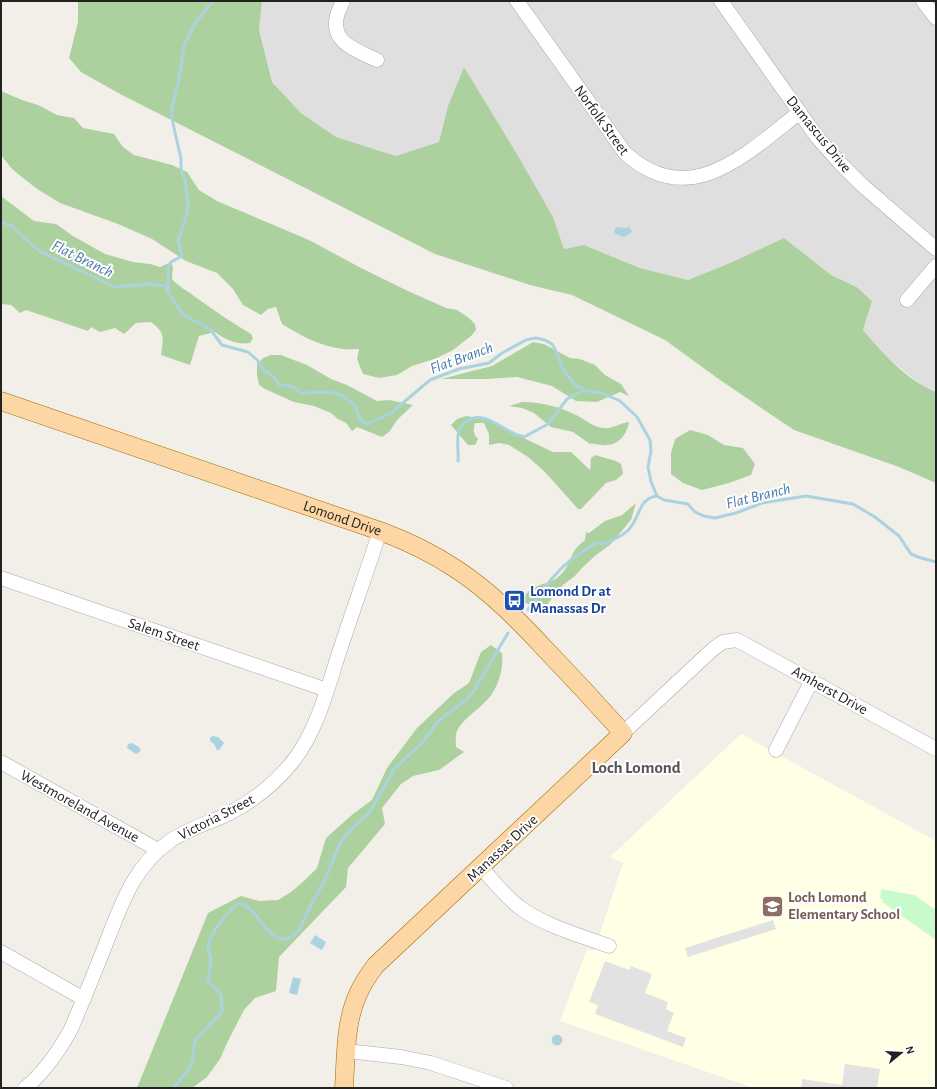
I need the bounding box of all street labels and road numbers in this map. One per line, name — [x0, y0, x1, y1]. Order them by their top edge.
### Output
street label: Norfolk Street — [571, 83, 632, 158]
street label: Damascus Drive — [783, 93, 854, 175]
street label: Lomond Drive — [301, 498, 383, 539]
street label: Salem Street — [126, 615, 202, 654]
street label: Amherst Drive — [789, 663, 870, 717]
street label: Westmoreland Avenue — [18, 768, 142, 845]
street label: Victoria Street — [176, 792, 257, 843]
street label: Manassas Drive — [464, 812, 541, 885]

